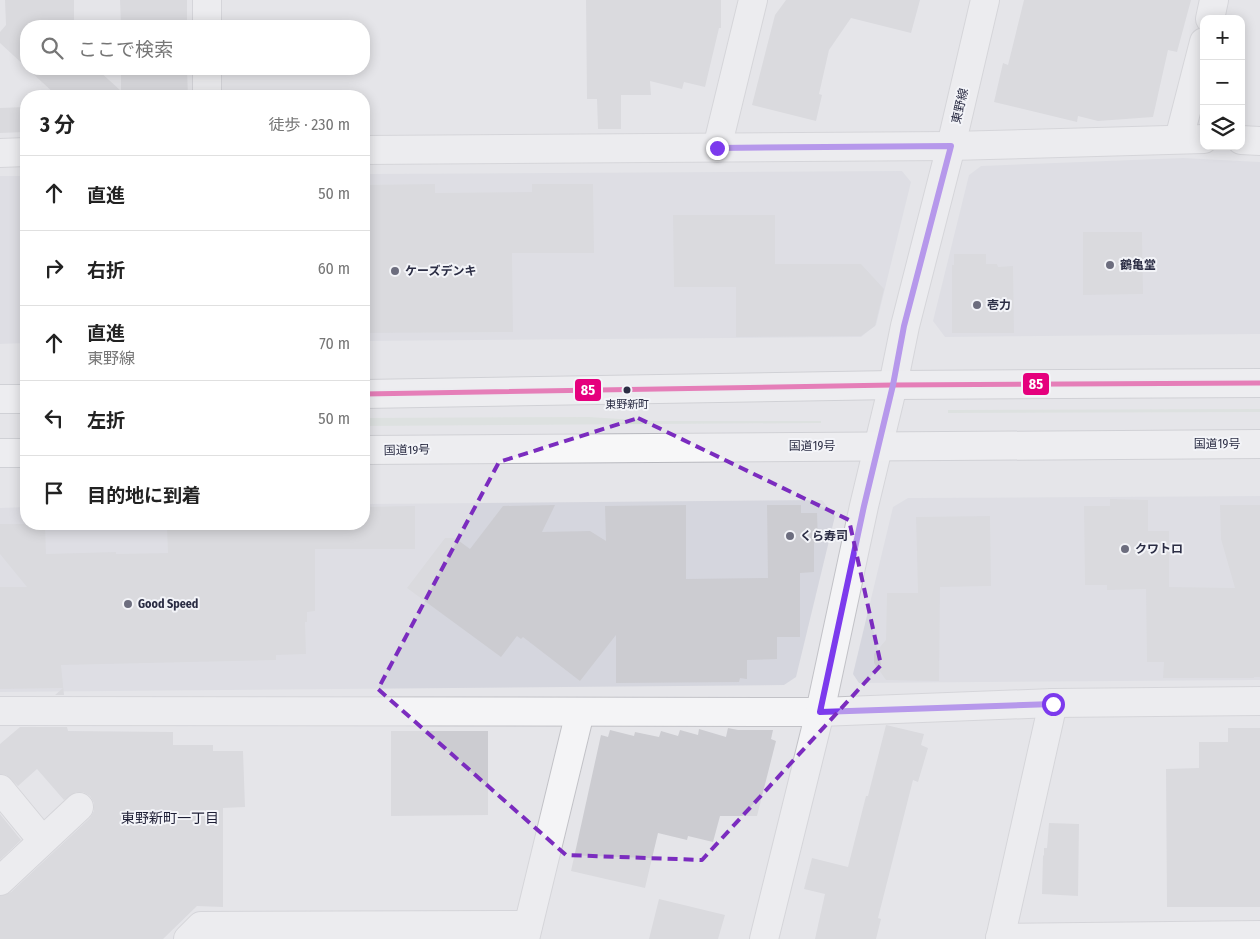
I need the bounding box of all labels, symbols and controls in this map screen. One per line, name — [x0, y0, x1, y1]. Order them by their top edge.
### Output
map controls — [1200, 15, 1245, 150]
button: + — [1200, 15, 1245, 60]
search box — [20, 20, 370, 75]
icon: search — [38, 34, 66, 62]
text: ここで検索 — [78, 38, 173, 61]
button: − — [1200, 60, 1245, 105]
street label: 東野線 — [949, 87, 971, 125]
button: layers — [1200, 105, 1245, 150]
text: 3 分 — [40, 112, 75, 138]
text: 徒歩 · 230 m — [268, 115, 350, 134]
route end — [706, 137, 729, 160]
icon: ahead — [40, 179, 68, 207]
text: 直進 — [87, 184, 125, 207]
text: 50 m — [318, 184, 350, 203]
icon: right — [40, 254, 68, 282]
place label: 鶴亀堂 — [1120, 258, 1156, 272]
text: 右折 — [87, 259, 125, 282]
text: 60 m — [318, 259, 350, 278]
marker: 鶴亀堂 — [1104, 259, 1116, 271]
place label: ケーズデンキ — [405, 264, 476, 278]
marker: ケーズデンキ — [389, 265, 401, 277]
place label: 壱力 — [987, 298, 1011, 312]
marker: 壱力 — [971, 299, 983, 311]
text: 直進 — [87, 322, 125, 345]
icon: ahead — [40, 329, 68, 357]
text: 70 m — [319, 334, 350, 353]
text: 東野線 — [87, 349, 135, 368]
line badge: 85 — [1022, 372, 1050, 396]
text: 85 — [1029, 376, 1043, 393]
line badge: 85 — [574, 378, 602, 402]
text: 85 — [581, 382, 595, 399]
marker: 東野新町 — [622, 385, 632, 395]
place label: 東野新町 — [605, 398, 649, 411]
icon: left — [40, 404, 68, 432]
text: 左折 — [87, 409, 125, 432]
text: 50 m — [318, 409, 350, 428]
street label: 国道19号 — [1194, 437, 1240, 451]
street label: 国道19号 — [789, 439, 835, 453]
street label: 国道19号 — [384, 443, 430, 457]
icon: arrive — [40, 479, 68, 507]
text: 目的地に到着 — [87, 484, 201, 507]
place label: くら寿司 — [800, 529, 848, 543]
marker: くら寿司 — [784, 530, 796, 542]
place label: クワトロ — [1135, 542, 1183, 556]
marker: クワトロ — [1119, 543, 1131, 555]
place label: Good Speed — [138, 597, 198, 611]
marker: Good Speed — [122, 598, 134, 610]
route start — [1042, 693, 1065, 716]
district label: 東野新町一丁目 — [121, 810, 219, 827]

